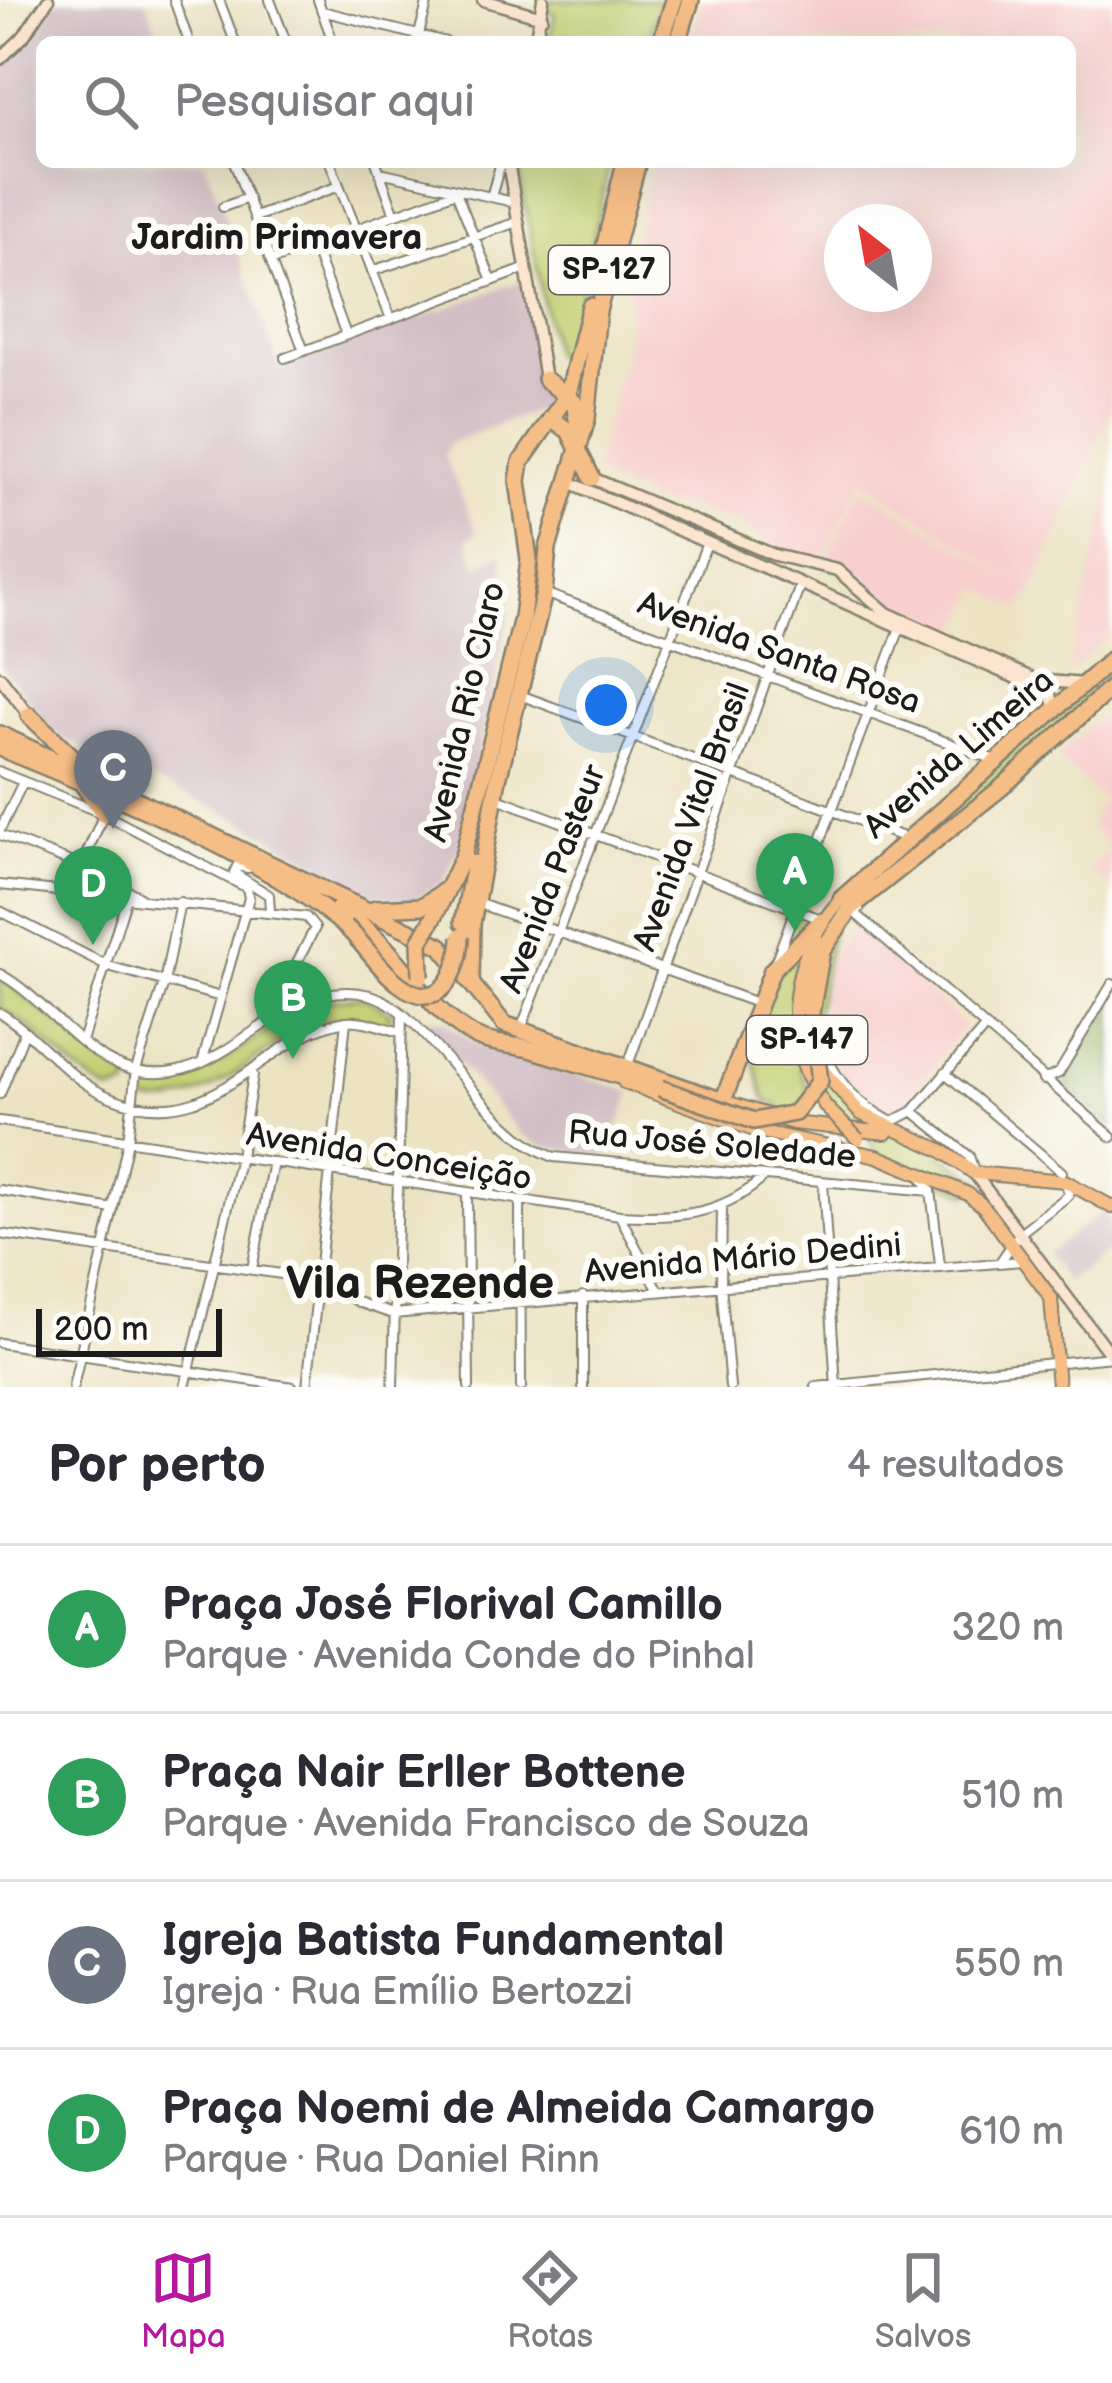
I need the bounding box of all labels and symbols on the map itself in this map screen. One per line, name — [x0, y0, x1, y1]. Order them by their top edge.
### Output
north arrow — [824, 204, 932, 312]
district label: Jardim Primavera — [132, 217, 422, 260]
road number: SP-127 — [549, 246, 669, 294]
street label: Avenida Rio Claro — [416, 578, 514, 846]
street label: Avenida Santa Rosa — [632, 583, 926, 723]
street label: Avenida Limeira — [856, 661, 1062, 847]
your location — [576, 675, 636, 735]
street label: Avenida Vital Brasil — [625, 677, 759, 957]
pin: C — [74, 730, 152, 829]
street label: Avenida Pasteur — [491, 758, 615, 998]
pin: A — [756, 833, 834, 932]
pin: D — [54, 846, 132, 945]
pin: B — [254, 960, 332, 1059]
road number: SP-147 — [747, 1016, 867, 1064]
street label: Rua José Soledade — [566, 1112, 858, 1178]
street label: Avenida Conceição — [244, 1115, 534, 1199]
street label: Avenida Mário Dedini — [583, 1225, 903, 1293]
district label: Vila Rezende — [286, 1257, 554, 1312]
scale bar — [36, 1303, 222, 1356]

